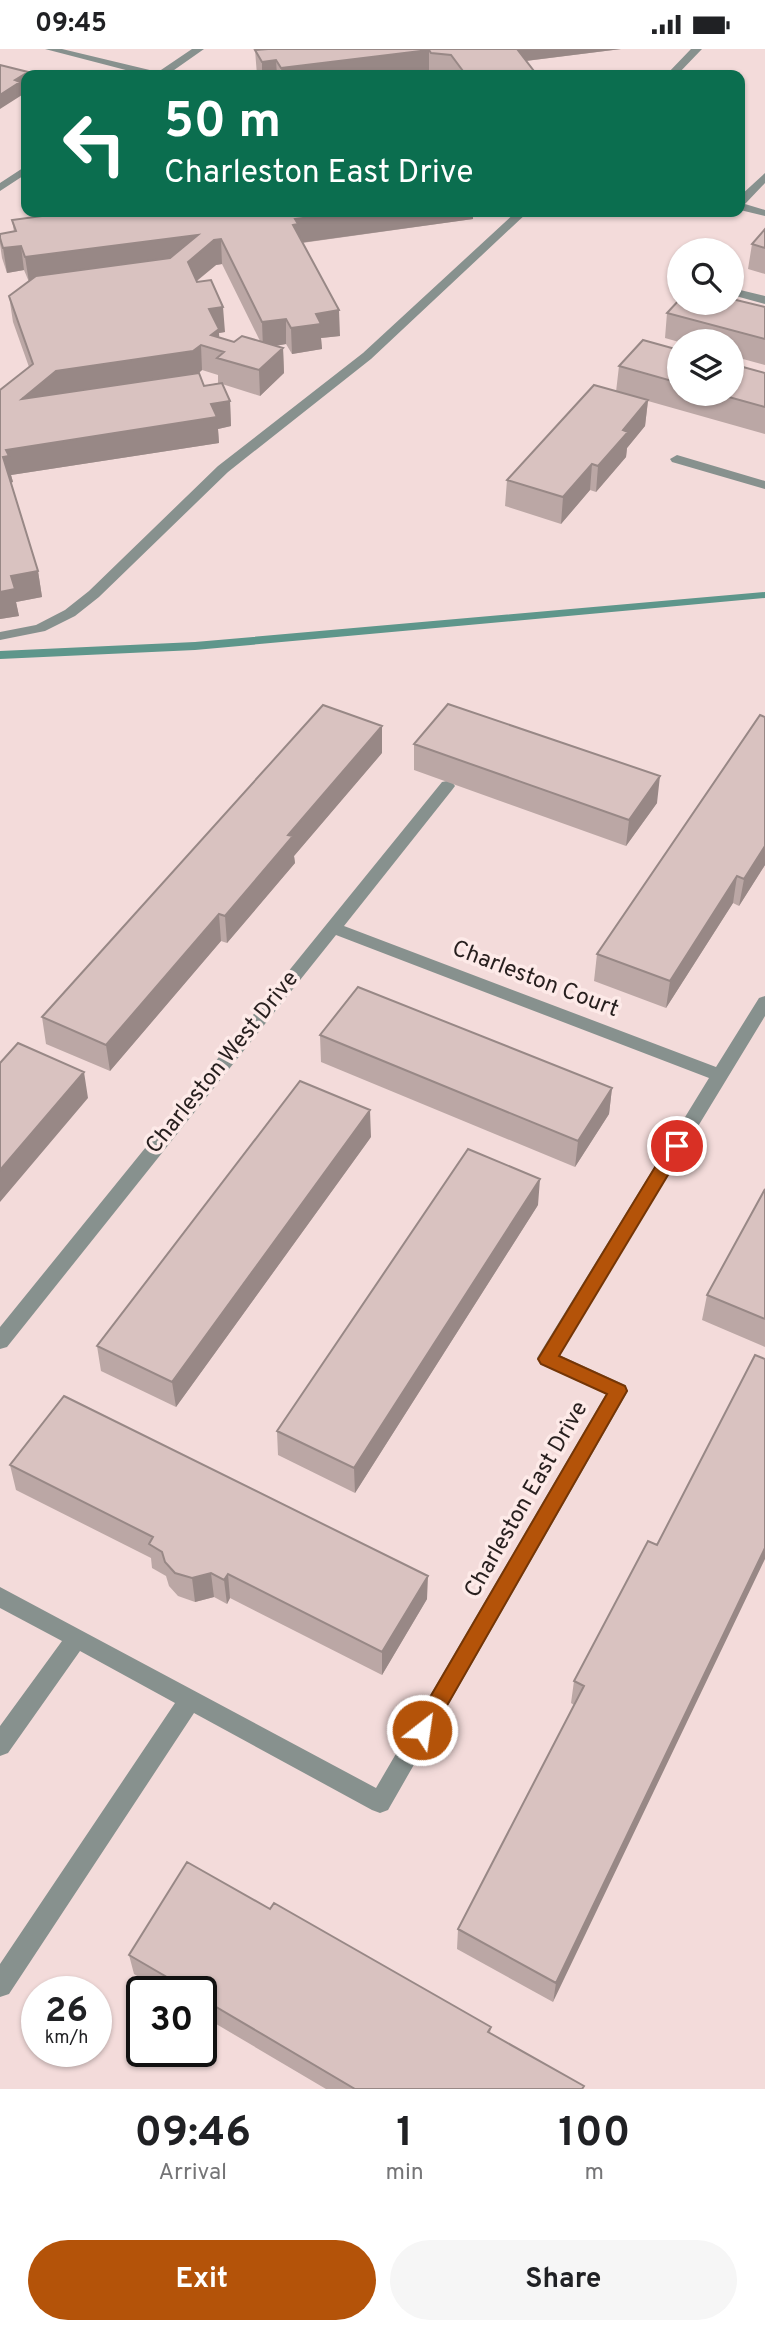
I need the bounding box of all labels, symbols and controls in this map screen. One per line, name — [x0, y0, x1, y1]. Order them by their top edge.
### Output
text: 09:45 — [35, 8, 107, 41]
text: 50 m — [164, 93, 281, 155]
icon: left — [49, 98, 140, 189]
text: Charleston East Drive — [164, 154, 473, 194]
map controls — [667, 238, 744, 406]
button: search — [667, 238, 744, 315]
button: layers — [667, 329, 744, 406]
street label: Charleston Court — [447, 935, 623, 1025]
street label: Charleston West Drive — [140, 966, 306, 1160]
pin — [647, 1116, 707, 1176]
icon: arrive — [658, 1127, 696, 1165]
street label: Charleston East Drive — [459, 1396, 595, 1604]
position arrow — [385, 1693, 459, 1767]
speed limit sign: 30 — [126, 1976, 217, 2067]
text: 26 — [45, 1990, 88, 2034]
text: km/h — [45, 2027, 88, 2050]
text: 09:46 — [135, 2108, 251, 2161]
text: 1 — [396, 2108, 413, 2161]
text: 100 — [558, 2108, 630, 2161]
text: Arrival — [158, 2159, 227, 2188]
text: min — [385, 2159, 424, 2188]
text: m — [585, 2159, 604, 2188]
button: Exit — [28, 2240, 376, 2320]
button: Share — [390, 2240, 737, 2320]

